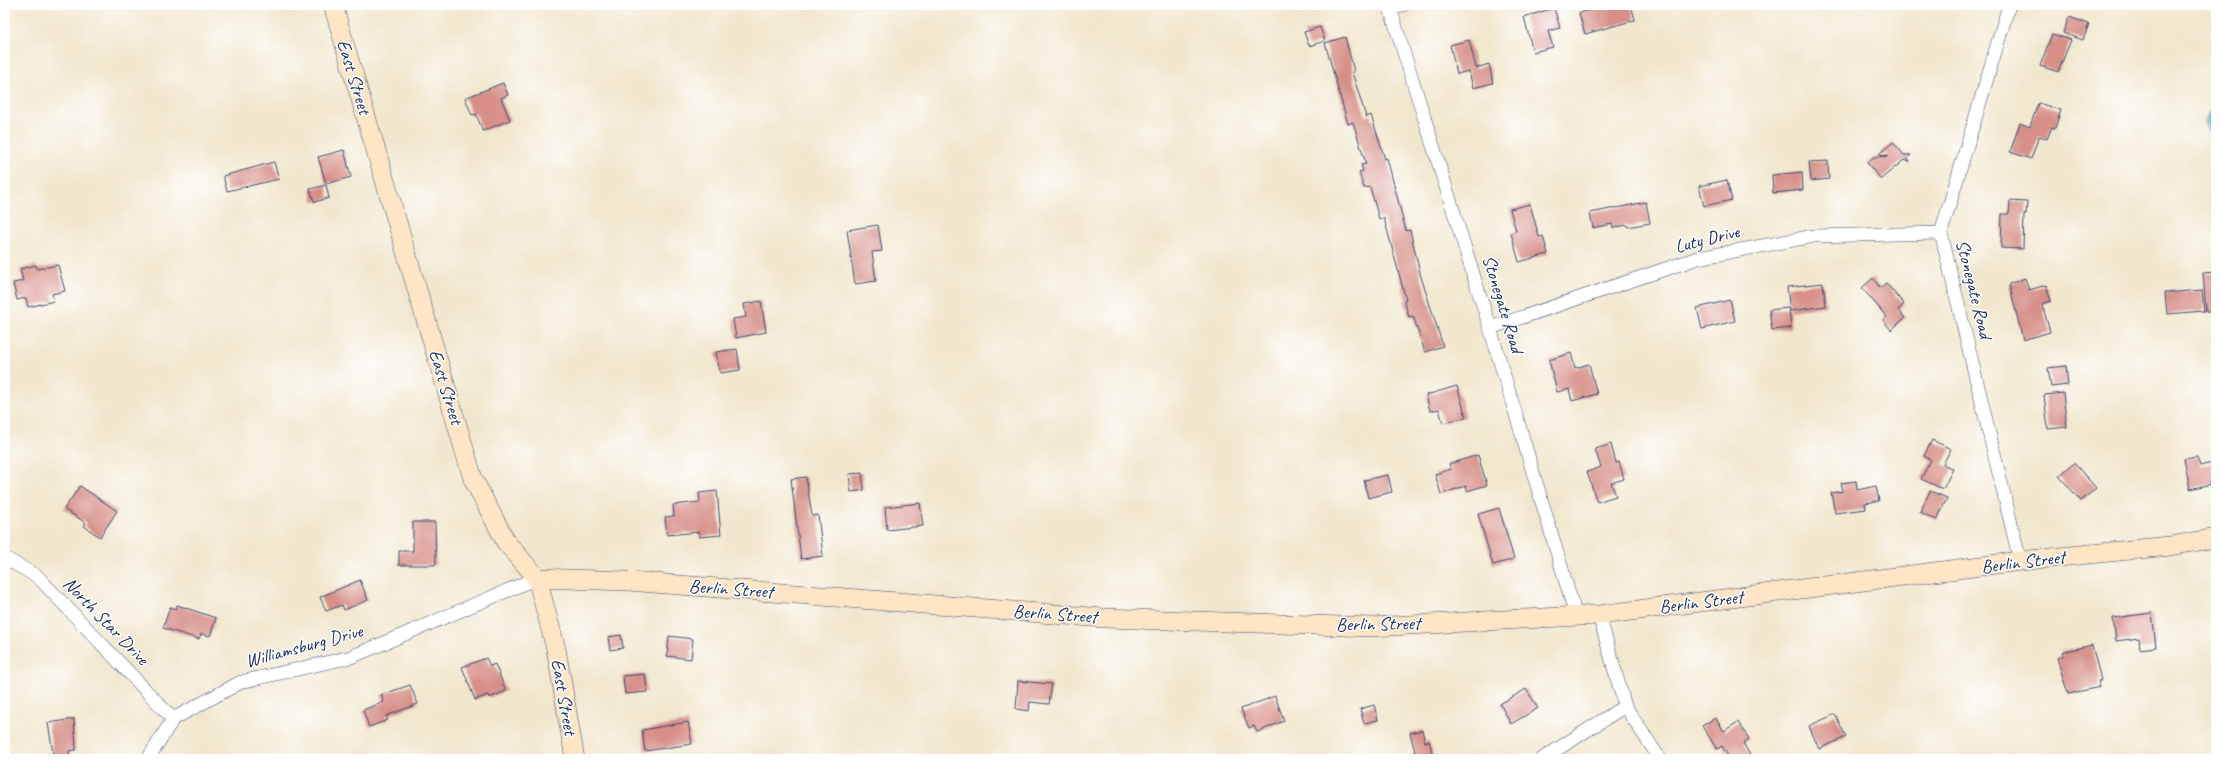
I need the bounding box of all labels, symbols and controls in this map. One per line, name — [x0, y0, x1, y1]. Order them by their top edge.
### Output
street label: East Street — [331, 37, 377, 119]
street label: Luty Drive — [1672, 219, 1743, 259]
street label: Stonegate Road — [1950, 237, 1999, 344]
street label: Stonegate Road — [1477, 252, 1530, 359]
street label: East Street — [423, 347, 469, 429]
street label: Berlin Street — [1980, 545, 2069, 579]
street label: North Star Drive — [58, 572, 155, 671]
street label: Berlin Street — [688, 574, 777, 604]
street label: Berlin Street — [1658, 585, 1747, 619]
street label: Berlin Street — [1012, 599, 1101, 629]
street label: Berlin Street — [1336, 611, 1423, 637]
street label: Williamsburg Drive — [243, 618, 367, 673]
street label: East Street — [546, 657, 583, 739]

